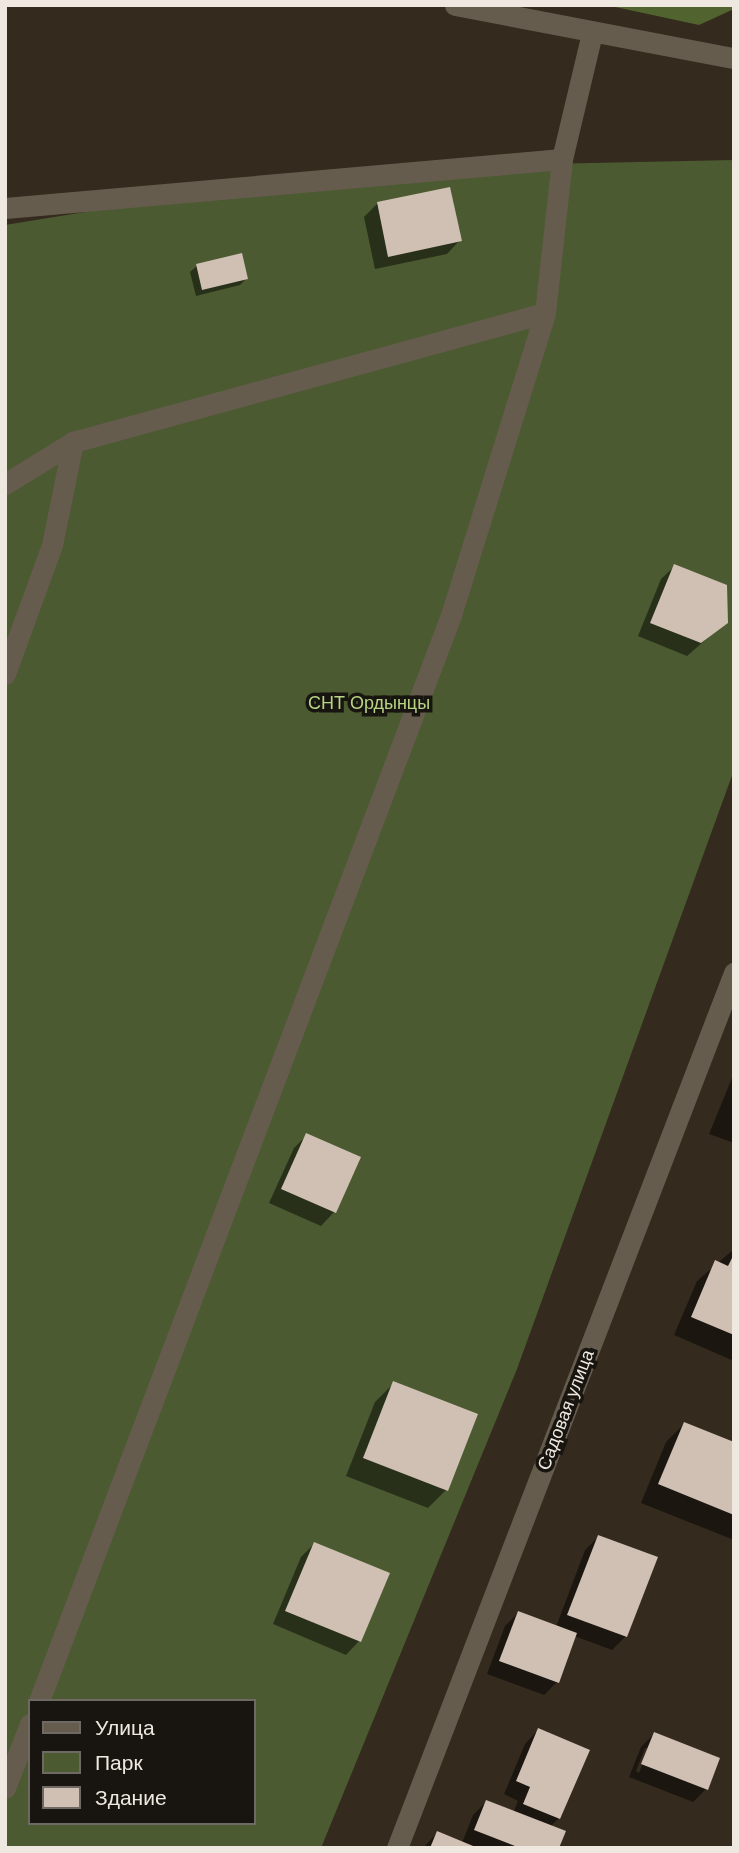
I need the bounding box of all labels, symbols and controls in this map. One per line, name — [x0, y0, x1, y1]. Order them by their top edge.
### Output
park label: СНТ Ордынцы — [308, 692, 430, 714]
street label: Садовая улица — [533, 1347, 599, 1473]
legend — [28, 1699, 256, 1825]
text: Улица — [95, 1716, 155, 1739]
text: Парк — [95, 1751, 143, 1774]
text: Здание — [95, 1786, 167, 1809]

